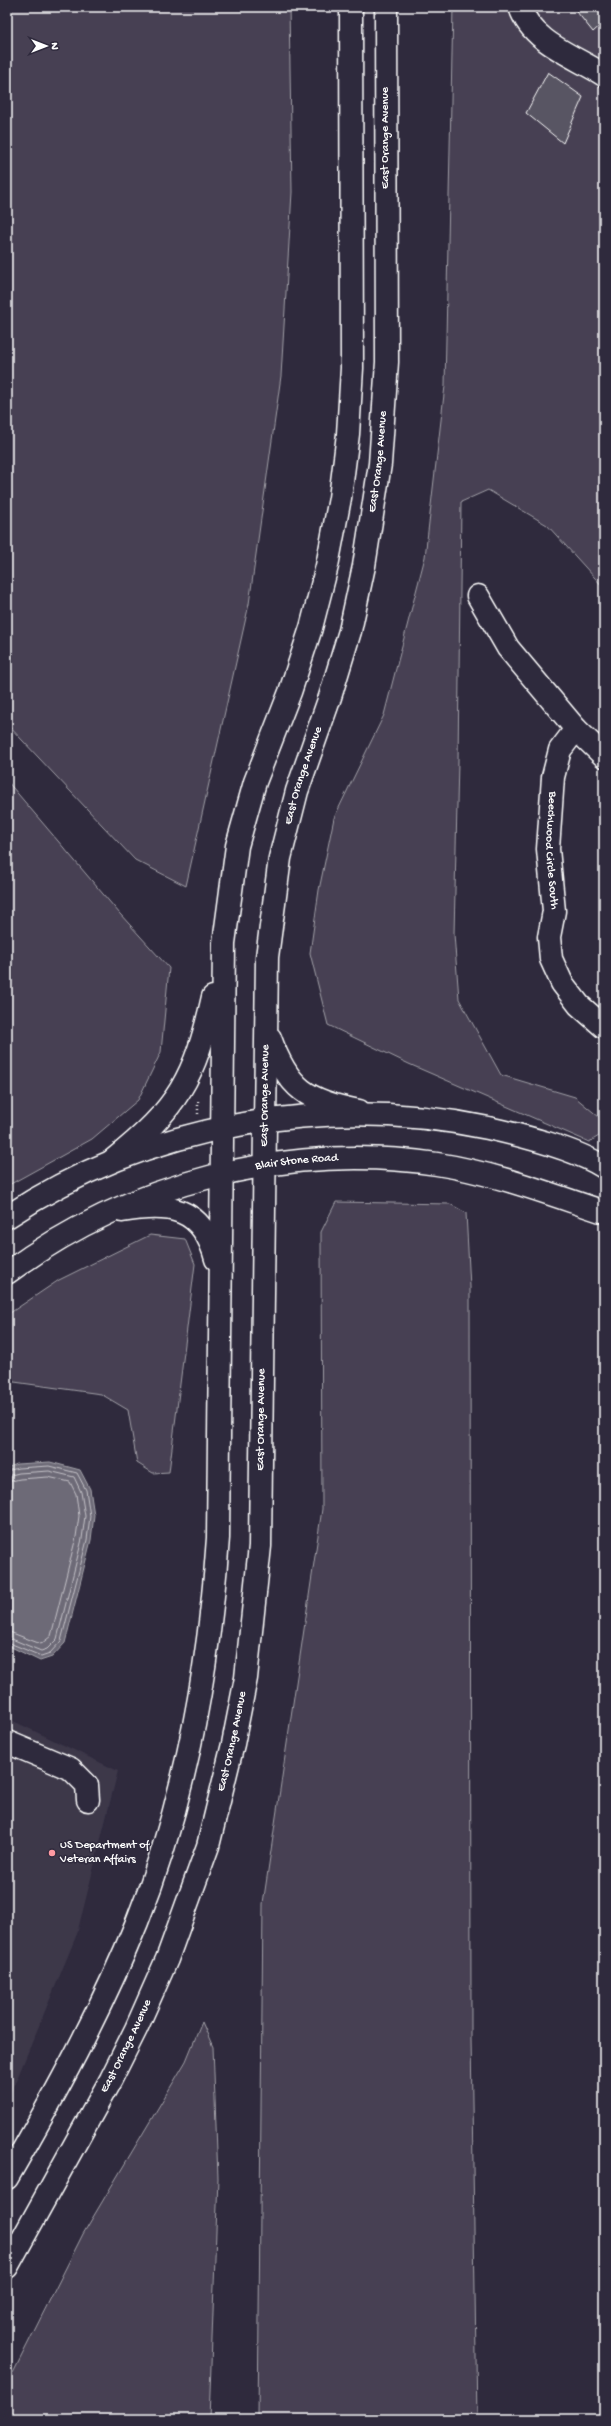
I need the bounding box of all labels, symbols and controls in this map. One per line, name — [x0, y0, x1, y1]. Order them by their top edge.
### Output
north arrow — [26, 26, 66, 66]
text: N — [48, 42, 60, 50]
street label: East Orange Avenue — [379, 86, 393, 189]
street label: East Orange Avenue — [365, 410, 391, 513]
street label: East Orange Avenue — [282, 724, 326, 826]
street label: Beechwood Circle South — [541, 790, 561, 911]
street label: East Orange Avenue — [258, 1044, 273, 1147]
street label: Blair Stone Road — [253, 1151, 339, 1174]
street label: East Orange Avenue — [254, 1368, 269, 1471]
street label: East Orange Avenue — [215, 1689, 250, 1793]
place label: US Department of Veteran Affairs — [59, 1839, 150, 1867]
marker: US Department of Veteran Affairs — [47, 1848, 57, 1858]
street label: East Orange Avenue — [98, 1997, 155, 2095]

